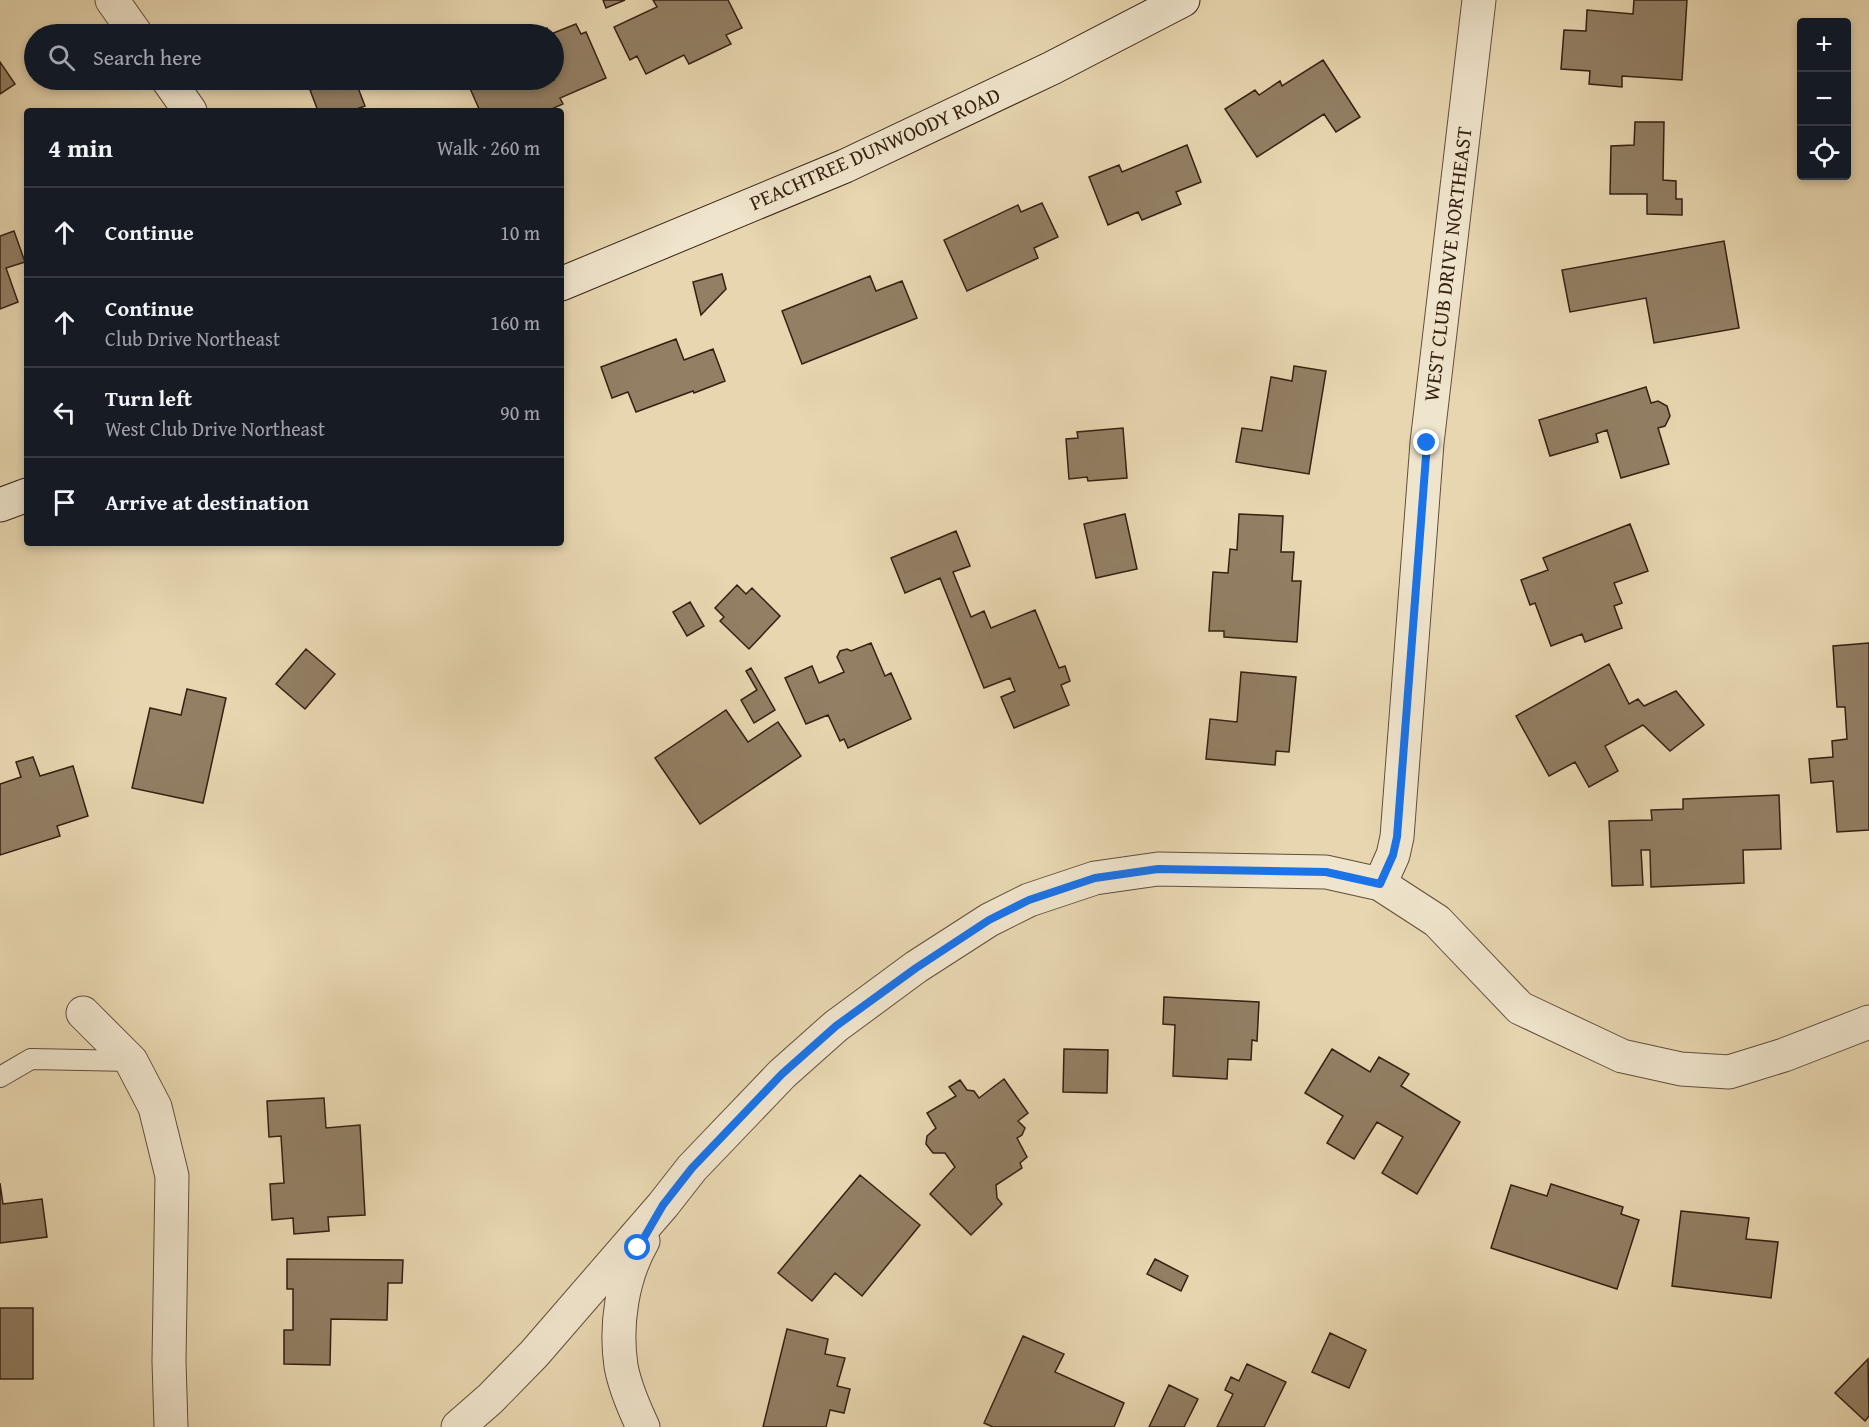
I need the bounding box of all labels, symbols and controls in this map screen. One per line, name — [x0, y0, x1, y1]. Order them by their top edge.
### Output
map controls — [1797, 18, 1851, 180]
button: + — [1797, 18, 1851, 72]
search box — [24, 24, 564, 90]
icon: search — [45, 41, 78, 74]
text: Search here — [93, 41, 202, 73]
button: − — [1797, 72, 1851, 126]
street label: PEACHTREE DUNWOODY ROAD — [744, 79, 1005, 218]
street label: WEST CLUB DRIVE NORTHEAST — [1415, 125, 1480, 403]
button: locate — [1797, 126, 1851, 180]
text: 4 min — [48, 128, 113, 167]
text: Walk · 260 m — [437, 133, 540, 162]
icon: ahead — [48, 216, 81, 249]
text: Continue — [105, 216, 194, 248]
text: 10 m — [500, 218, 540, 247]
text: Continue — [105, 292, 194, 324]
icon: ahead — [48, 306, 81, 339]
text: 160 m — [490, 308, 540, 337]
text: Club Drive Northeast — [105, 324, 280, 353]
text: Turn left — [105, 382, 192, 414]
icon: left — [48, 396, 81, 429]
text: 90 m — [500, 398, 540, 427]
text: West Club Drive Northeast — [105, 414, 325, 443]
route end — [1413, 429, 1439, 455]
icon: arrive — [48, 486, 81, 519]
text: Arrive at destination — [105, 486, 309, 518]
route start — [624, 1234, 650, 1260]

